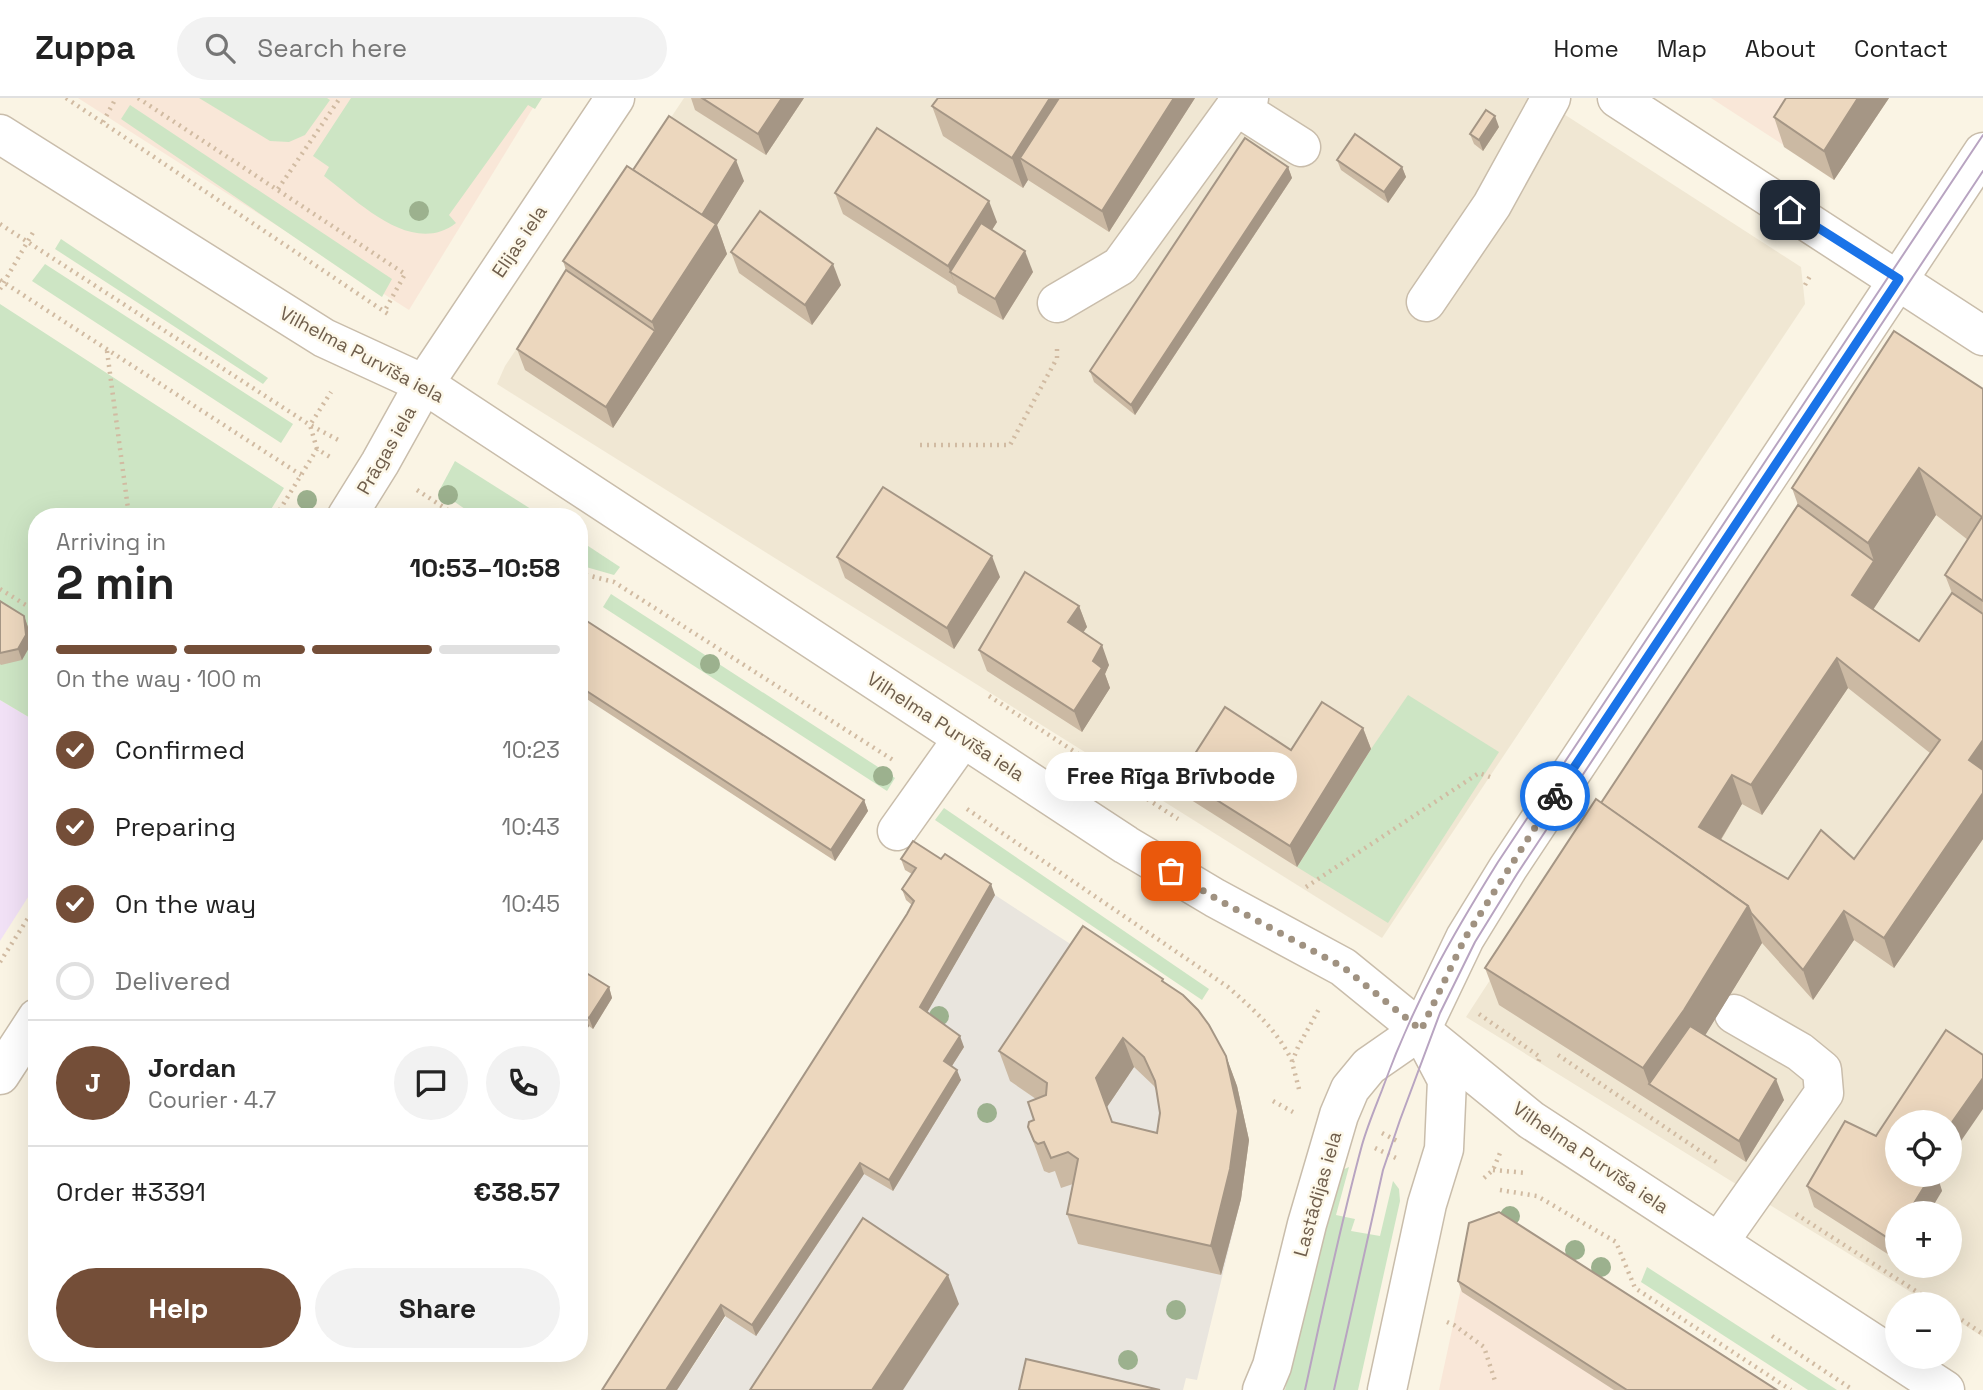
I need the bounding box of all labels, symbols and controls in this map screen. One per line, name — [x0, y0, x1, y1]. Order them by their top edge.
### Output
search box — [177, 17, 667, 80]
text: Zuppa — [35, 27, 135, 69]
icon: search — [201, 29, 239, 67]
text: Search here — [257, 31, 407, 65]
text: Home — [1553, 33, 1619, 64]
text: Map — [1657, 33, 1707, 64]
text: About — [1745, 33, 1816, 64]
text: Contact — [1854, 33, 1948, 64]
pin — [1760, 180, 1820, 240]
icon: home — [1771, 191, 1809, 229]
street label: Elijas iela — [486, 200, 553, 282]
street label: Vilhelma Purvīša iela — [275, 300, 449, 408]
street label: Prāgas iela — [351, 401, 422, 499]
text: Arriving in — [56, 527, 166, 557]
text: 10:53–10:58 — [410, 551, 560, 585]
text: 2 min — [56, 554, 175, 612]
text: On the way · 100 m — [56, 664, 262, 694]
street label: Vilhelma Purvīša iela — [862, 666, 1029, 787]
icon: check — [56, 731, 94, 769]
text: Confirmed — [115, 733, 245, 767]
text: 10:23 — [502, 735, 560, 765]
callout: Free Rīga Brīvbode — [1045, 752, 1297, 801]
text: Free Rīga Brīvbode — [1067, 761, 1275, 791]
courier — [1520, 761, 1590, 831]
icon: bike — [1536, 777, 1574, 815]
icon: check — [56, 808, 94, 846]
text: Preparing — [115, 810, 236, 844]
text: 10:43 — [502, 812, 560, 842]
pin — [1141, 841, 1201, 901]
icon: bag — [1152, 852, 1190, 890]
icon: check — [56, 885, 94, 923]
text: On the way — [115, 887, 256, 921]
text: 10:45 — [502, 889, 560, 919]
text: Delivered — [115, 964, 231, 998]
button: chat — [394, 1046, 468, 1120]
button: phone — [486, 1046, 560, 1120]
text: Jordan — [148, 1051, 236, 1085]
text: J — [85, 1066, 101, 1100]
text: Courier · 4.7 — [148, 1085, 276, 1115]
street label: Vilhelma Purvīša iela — [1508, 1096, 1674, 1219]
map controls — [1885, 1110, 1962, 1369]
button: locate — [1885, 1110, 1962, 1187]
street label: Lastādijas iela — [1288, 1129, 1347, 1260]
text: Order #3391 — [56, 1175, 206, 1209]
text: €38.57 — [474, 1175, 560, 1209]
button: + — [1885, 1201, 1962, 1278]
button: Help — [56, 1268, 301, 1348]
button: Share — [315, 1268, 560, 1348]
button: − — [1885, 1292, 1962, 1369]

